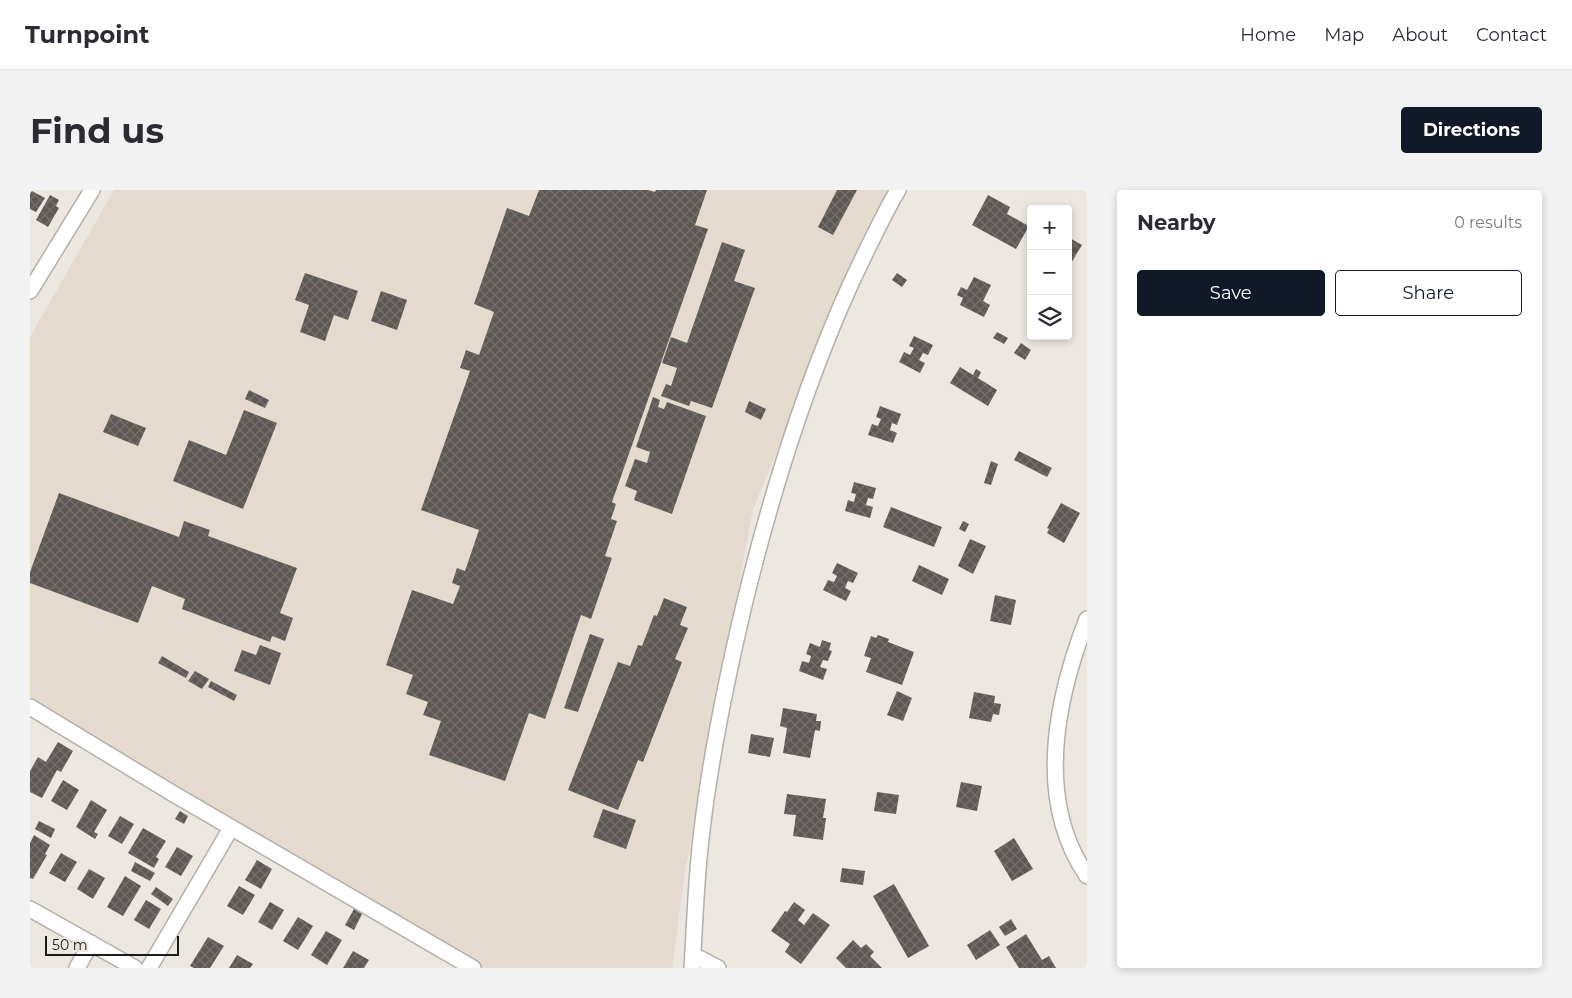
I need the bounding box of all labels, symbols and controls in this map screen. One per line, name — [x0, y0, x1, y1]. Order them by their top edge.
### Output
text: Turnpoint — [25, 20, 149, 49]
text: Home — [1240, 24, 1296, 46]
text: Map — [1324, 24, 1364, 46]
text: About — [1392, 24, 1448, 46]
text: Contact — [1476, 24, 1547, 46]
button: Directions — [1401, 107, 1542, 153]
text: Find us — [30, 109, 164, 152]
map controls — [1027, 205, 1072, 340]
button: + — [1027, 205, 1072, 250]
text: Nearby — [1137, 210, 1216, 235]
text: 0 results — [1454, 213, 1522, 232]
button: − — [1027, 250, 1072, 295]
button: Save — [1137, 270, 1325, 316]
button: Share — [1335, 270, 1522, 316]
button: layers — [1027, 295, 1072, 340]
scale bar — [45, 933, 179, 956]
text: 50 m — [52, 936, 88, 954]

